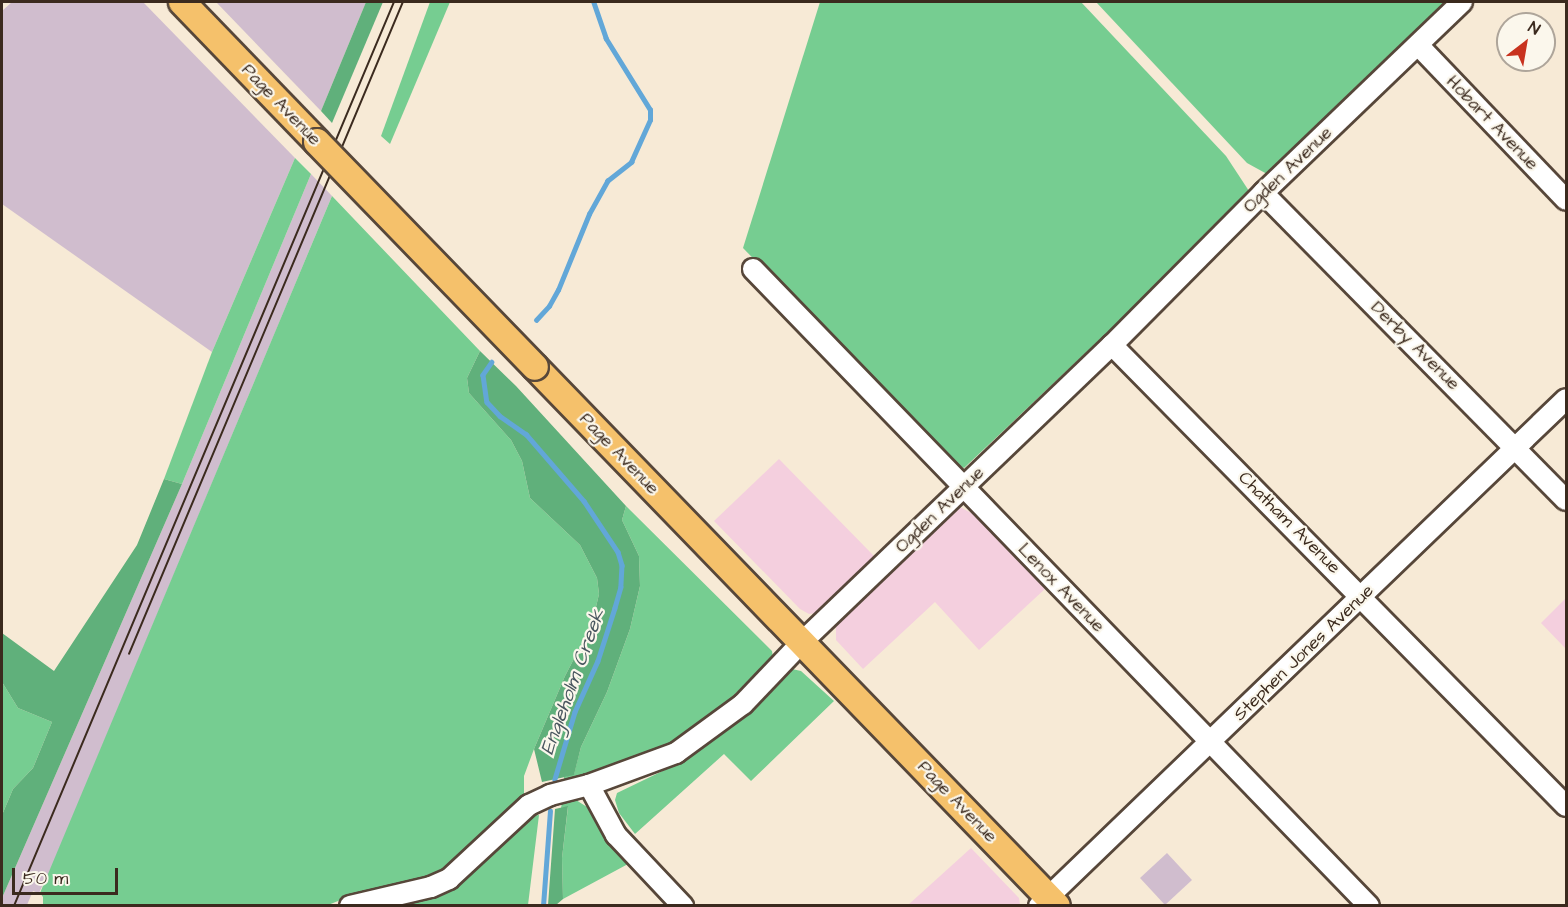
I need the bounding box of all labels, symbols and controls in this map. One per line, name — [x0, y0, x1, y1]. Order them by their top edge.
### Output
north arrow — [1496, 12, 1556, 72]
text: N — [1524, 16, 1544, 40]
street label: Page Avenue — [237, 60, 325, 150]
street label: Hobart Avenue — [1441, 71, 1543, 175]
street label: Ogden Avenue — [1239, 122, 1337, 218]
street label: Derby Avenue — [1366, 297, 1464, 395]
street label: Page Avenue — [575, 409, 663, 499]
street label: Ogden Avenue — [891, 462, 989, 558]
street label: Chatham Avenue — [1233, 467, 1345, 579]
street label: Lenox Avenue — [1013, 539, 1109, 637]
street label: Stephen Jones Avenue — [1229, 580, 1379, 726]
water label: Engleholm Creek — [536, 606, 610, 758]
street label: Page Avenue — [913, 757, 1001, 847]
scale bar — [15, 856, 122, 894]
text: 50 m — [23, 866, 68, 891]

